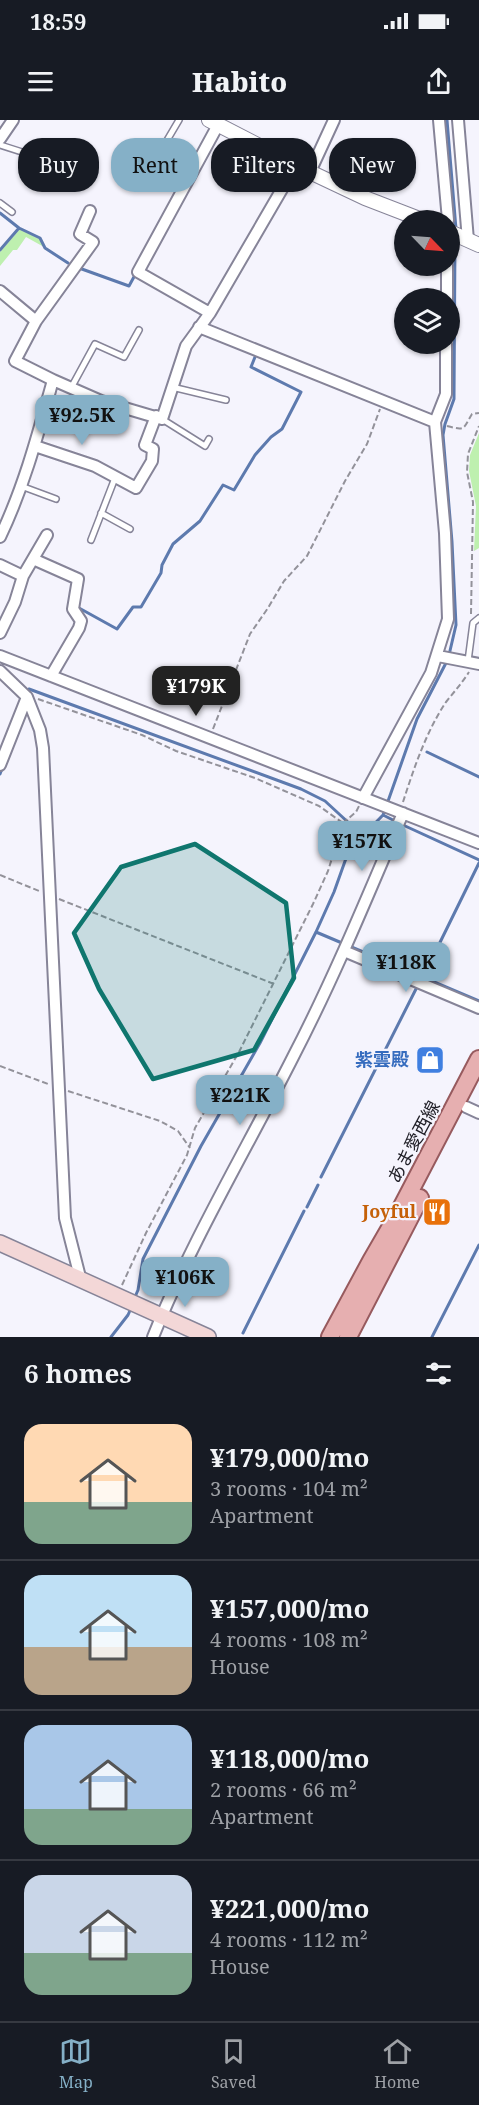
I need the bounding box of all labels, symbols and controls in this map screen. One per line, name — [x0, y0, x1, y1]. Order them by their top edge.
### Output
text: 18:59 — [30, 6, 86, 36]
text: Habito — [192, 63, 287, 100]
icon: menu — [24, 65, 57, 98]
icon: share — [422, 65, 455, 98]
chip: Buy — [18, 138, 99, 192]
chip: Rent — [111, 138, 199, 192]
chip: Filters — [211, 138, 317, 192]
chip: New — [329, 138, 416, 192]
north arrow — [394, 210, 460, 276]
map controls — [394, 210, 460, 354]
button: layers — [394, 288, 460, 354]
pin: ¥92.5K — [33, 395, 131, 446]
text: ¥92.5K — [49, 401, 115, 428]
pin: ¥179K — [154, 666, 238, 717]
text: ¥179K — [166, 672, 226, 699]
pin: ¥157K — [320, 821, 404, 872]
text: ¥157K — [332, 827, 392, 854]
pin: ¥118K — [364, 942, 448, 993]
text: ¥118K — [376, 948, 436, 975]
shop icon: 紫雲殿 — [414, 1044, 446, 1076]
place label: 紫雲殿 — [355, 1047, 409, 1071]
pin: ¥221K — [198, 1075, 282, 1126]
text: ¥221K — [210, 1081, 270, 1108]
street label: あま愛西線 — [381, 1096, 445, 1187]
restaurant icon: Joyful — [421, 1196, 453, 1228]
place label: Joyful — [361, 1199, 417, 1223]
pin: ¥106K — [143, 1257, 227, 1308]
text: ¥106K — [155, 1263, 215, 1290]
text: 6 homes — [24, 1355, 132, 1391]
icon: filters — [422, 1357, 455, 1390]
text: ¥179,000/mo — [210, 1439, 370, 1475]
icon: home — [72, 1448, 144, 1520]
text: 3 rooms · 104 m² — [210, 1475, 368, 1502]
text: Apartment — [210, 1502, 314, 1529]
text: ¥157,000/mo — [210, 1590, 370, 1626]
icon: home — [72, 1599, 144, 1671]
text: 4 rooms · 108 m² — [210, 1626, 368, 1653]
text: House — [210, 1653, 270, 1680]
text: ¥118,000/mo — [210, 1740, 370, 1776]
icon: home — [72, 1749, 144, 1821]
text: 2 rooms · 66 m² — [210, 1776, 357, 1803]
text: Apartment — [210, 1803, 314, 1830]
text: ¥221,000/mo — [210, 1890, 370, 1926]
icon: home — [72, 1899, 144, 1971]
text: 4 rooms · 112 m² — [210, 1926, 368, 1953]
text: House — [210, 1953, 270, 1980]
tab: Map — [59, 2035, 93, 2093]
tab: Saved — [211, 2035, 256, 2093]
tab: Home — [374, 2035, 420, 2093]

